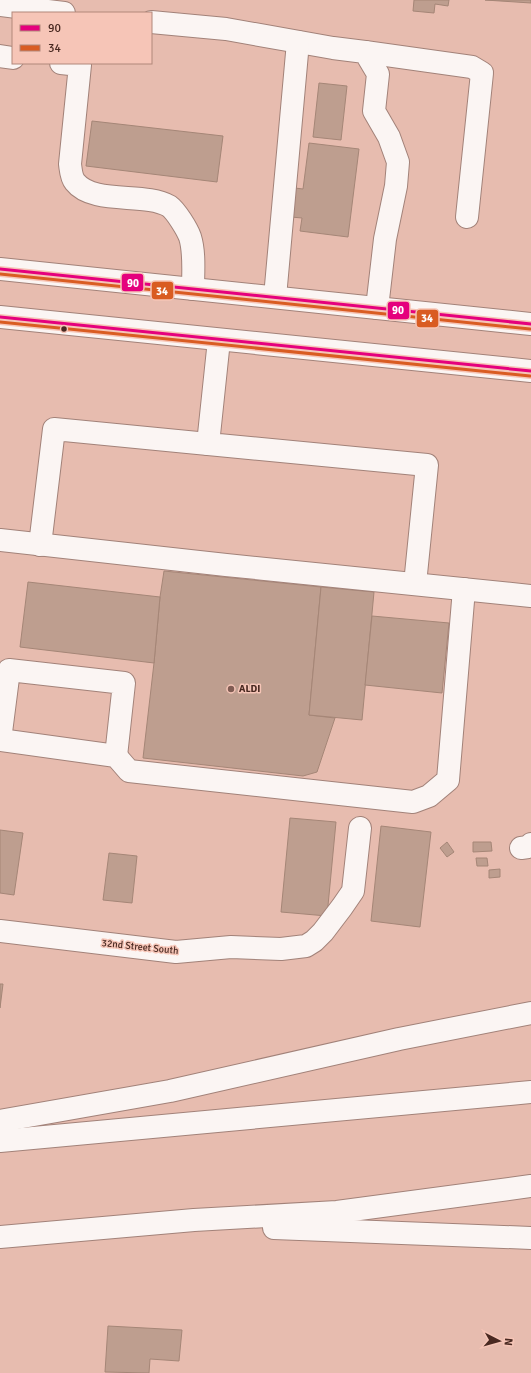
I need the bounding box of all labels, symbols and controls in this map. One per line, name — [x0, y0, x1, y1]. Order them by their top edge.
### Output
legend — [12, 12, 152, 64]
text: 90 — [48, 21, 61, 36]
text: 34 — [48, 41, 61, 56]
line badge: 90 — [121, 273, 144, 292]
text: 90 — [127, 277, 139, 290]
line badge: 34 — [151, 281, 174, 300]
text: 34 — [156, 285, 168, 298]
line badge: 90 — [387, 301, 410, 320]
text: 90 — [392, 304, 404, 317]
line badge: 34 — [416, 309, 439, 328]
text: 34 — [421, 312, 433, 325]
unlabelled marker — [59, 324, 69, 334]
place label: ALDI — [239, 683, 260, 695]
marker: ALDI — [226, 684, 236, 694]
street label: 32nd Street South — [101, 937, 179, 957]
north arrow — [479, 1321, 519, 1361]
text: N — [502, 1338, 515, 1346]

